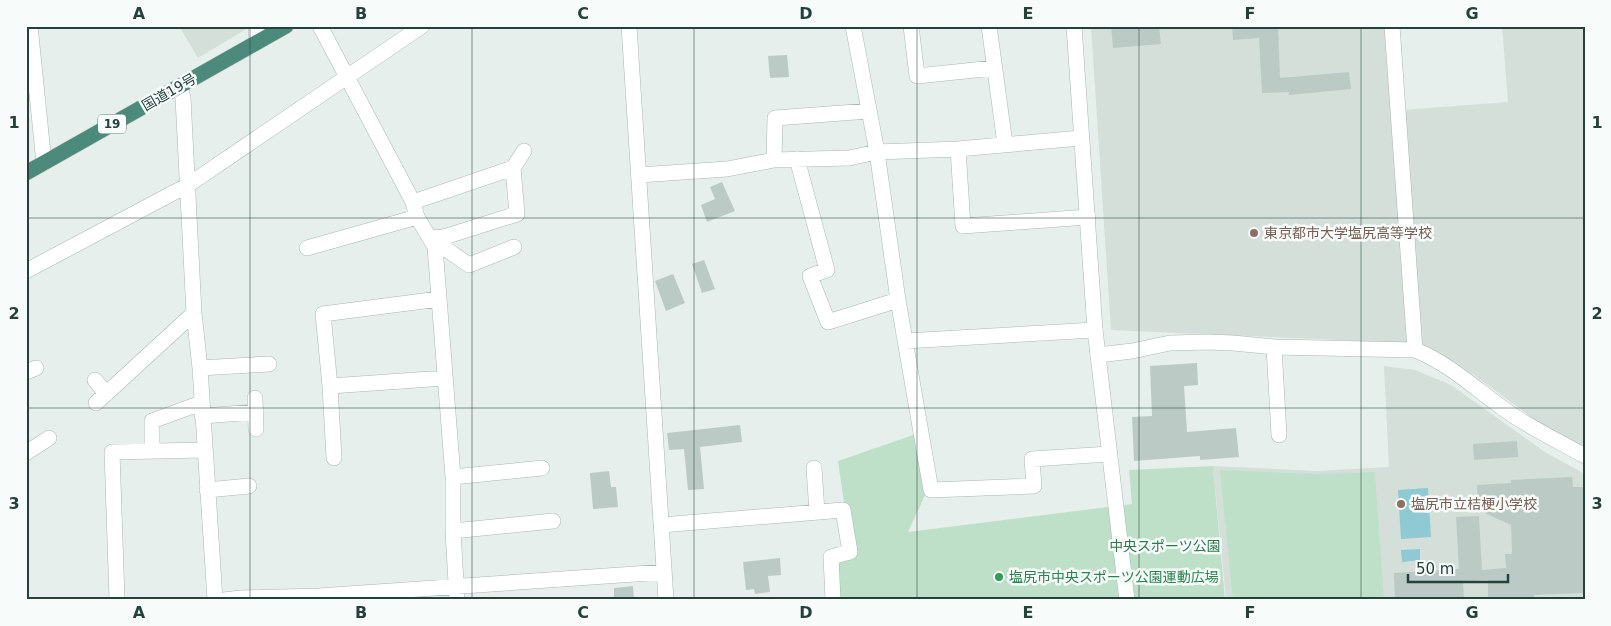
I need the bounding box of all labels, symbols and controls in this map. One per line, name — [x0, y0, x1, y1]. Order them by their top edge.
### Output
text: A — [133, 4, 146, 23]
text: B — [355, 4, 367, 23]
text: C — [577, 4, 589, 23]
text: D — [799, 4, 813, 23]
text: E — [1023, 4, 1033, 23]
text: F — [1245, 4, 1255, 23]
text: G — [1465, 4, 1479, 23]
street label: 国道19号 — [139, 70, 199, 114]
text: 1 — [8, 113, 20, 132]
text: 1 — [1591, 113, 1603, 132]
road number: 19 — [98, 115, 126, 134]
place label: 東京都市大学塩尻高等学校 — [1264, 225, 1432, 241]
marker: 東京都市大学塩尻高等学校 — [1248, 227, 1260, 239]
text: 2 — [8, 304, 20, 323]
text: 2 — [1591, 304, 1603, 323]
text: 3 — [8, 494, 20, 513]
text: 3 — [1591, 494, 1603, 513]
place label: 塩尻市立桔梗小学校 — [1411, 496, 1537, 512]
marker: 塩尻市立桔梗小学校 — [1395, 498, 1407, 510]
park label: 中央スポーツ公園 — [1109, 538, 1221, 554]
scale bar — [1408, 551, 1508, 583]
text: 50 m — [1416, 560, 1454, 578]
place label: 塩尻市中央スポーツ公園運動広場 — [1009, 569, 1219, 585]
marker: 塩尻市中央スポーツ公園運動広場 — [993, 571, 1005, 583]
text: A — [133, 603, 146, 622]
text: B — [355, 603, 367, 622]
text: C — [577, 603, 589, 622]
text: D — [799, 603, 813, 622]
text: E — [1023, 603, 1033, 622]
text: F — [1245, 603, 1255, 622]
text: G — [1465, 603, 1479, 622]

